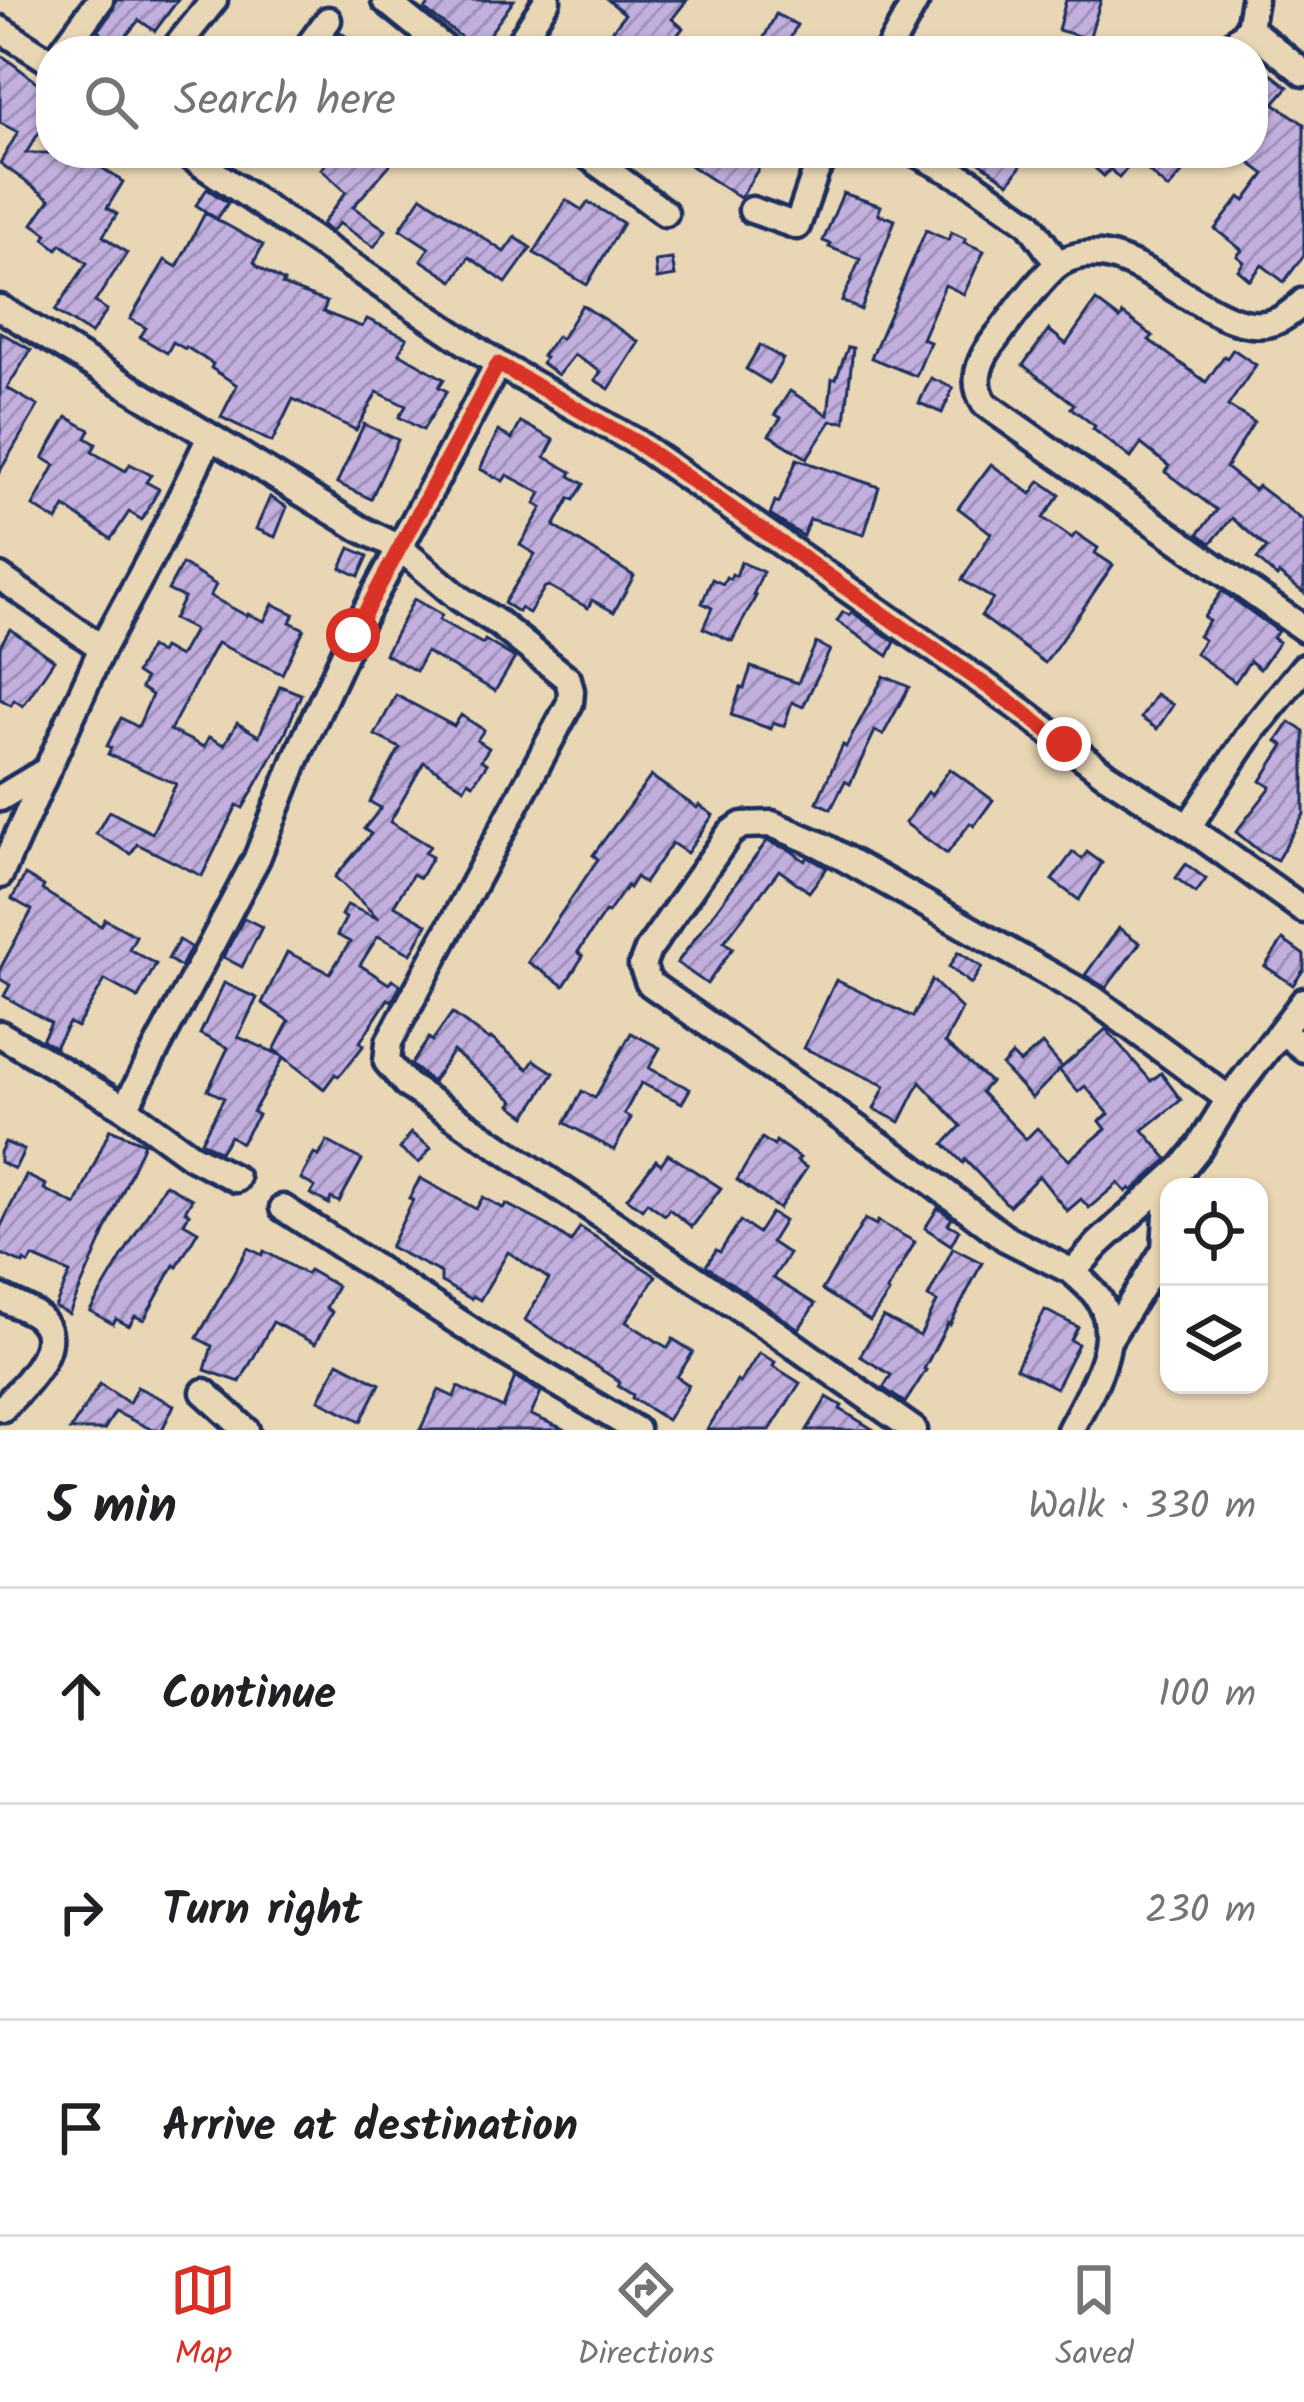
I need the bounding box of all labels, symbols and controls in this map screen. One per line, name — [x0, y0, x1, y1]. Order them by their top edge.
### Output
search box — [36, 36, 1268, 168]
text: Search here — [174, 66, 396, 138]
icon: search — [78, 69, 144, 135]
route start — [326, 608, 380, 662]
route end — [1037, 717, 1091, 771]
map controls — [1160, 1178, 1268, 1394]
button: locate — [1160, 1178, 1268, 1286]
button: layers — [1160, 1286, 1268, 1394]
text: 5 min — [48, 1468, 177, 1549]
text: Walk · 330 m — [1028, 1477, 1256, 1539]
text: Continue — [162, 1660, 336, 1732]
icon: ahead — [48, 1663, 114, 1729]
text: 100 m — [1158, 1665, 1256, 1727]
text: Turn right — [162, 1876, 362, 1948]
icon: right — [48, 1879, 114, 1945]
text: 230 m — [1145, 1881, 1256, 1943]
text: Arrive at destination — [162, 2092, 578, 2164]
icon: arrive — [48, 2095, 114, 2161]
tab: Map — [170, 2257, 236, 2382]
tab: Directions — [577, 2257, 714, 2382]
tab: Saved — [1055, 2257, 1134, 2382]

